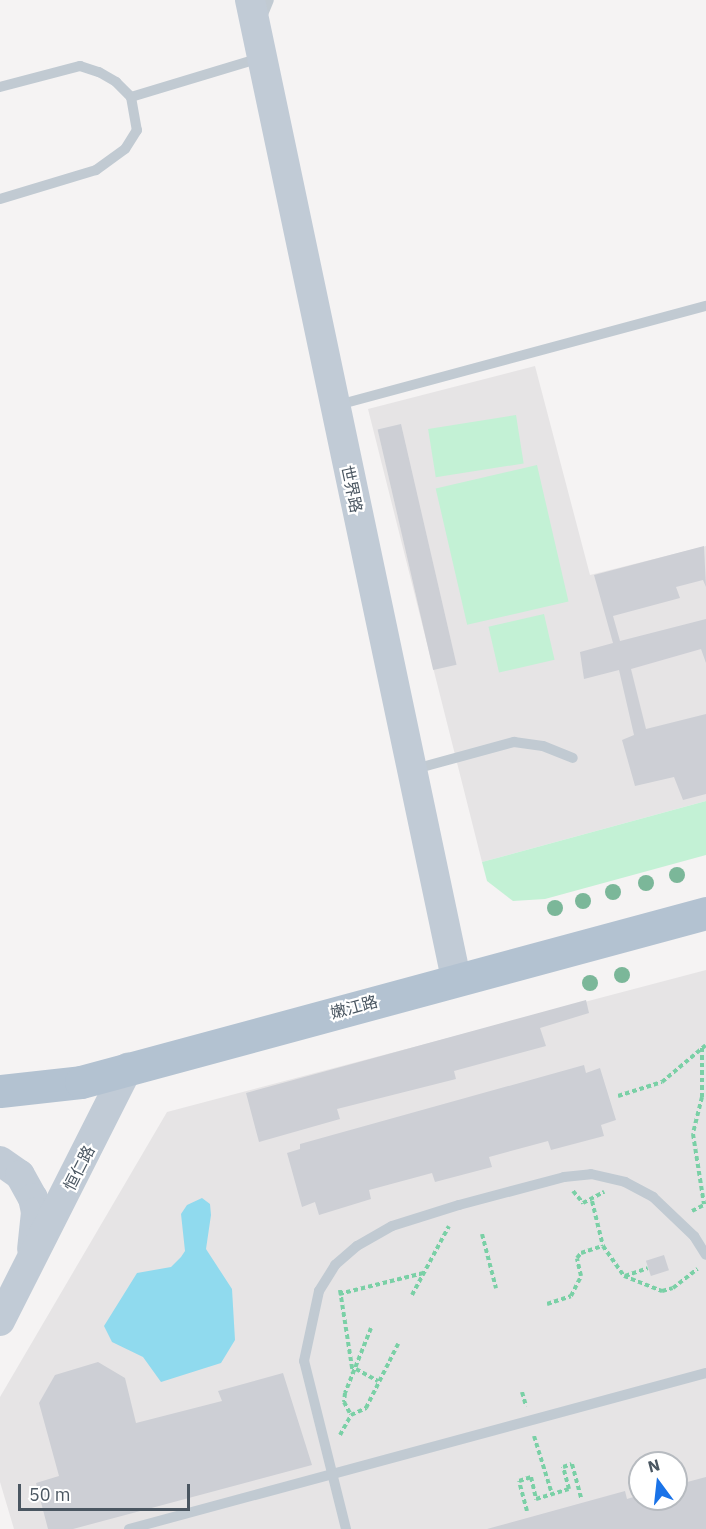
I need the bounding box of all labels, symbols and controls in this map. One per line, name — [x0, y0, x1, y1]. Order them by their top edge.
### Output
street label: 世界路 — [338, 464, 366, 514]
street label: 嫩江路 — [328, 992, 380, 1022]
street label: 恒仁路 — [60, 1142, 98, 1194]
north arrow — [628, 1451, 688, 1511]
text: N — [646, 1454, 662, 1477]
scale bar — [21, 1472, 194, 1510]
text: 50 m — [29, 1483, 71, 1506]

